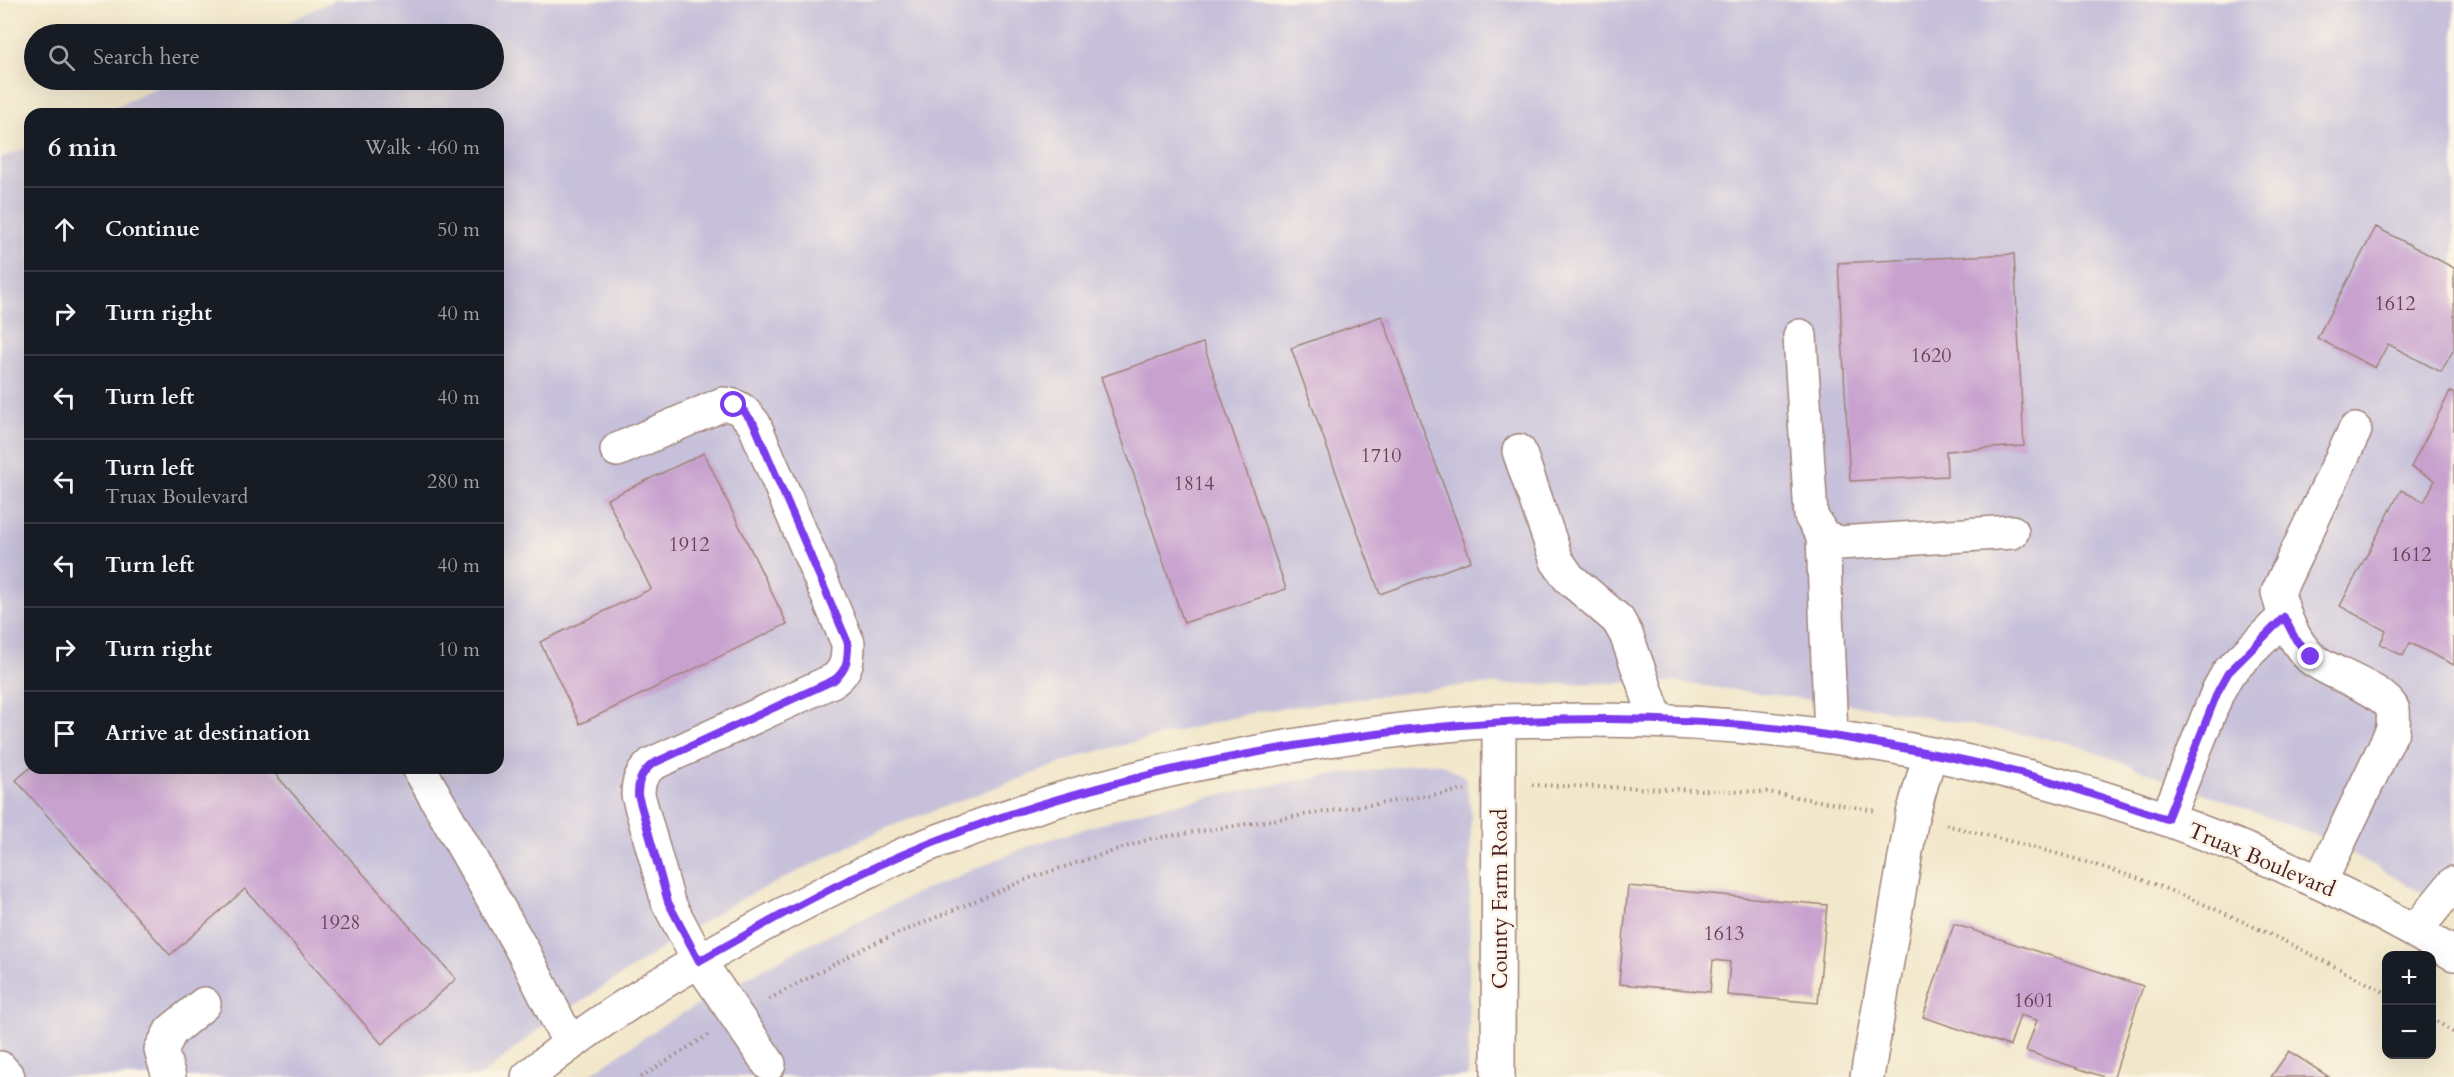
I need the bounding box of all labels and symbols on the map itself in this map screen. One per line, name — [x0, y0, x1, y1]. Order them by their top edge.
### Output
house number: 1612 — [2375, 290, 2415, 317]
house number: 1620 — [1911, 342, 1951, 369]
route start — [720, 391, 746, 417]
house number: 1710 — [1361, 442, 1401, 469]
house number: 1814 — [1174, 470, 1214, 497]
house number: 1912 — [669, 531, 709, 558]
house number: 1612 — [2391, 541, 2431, 568]
route end — [2297, 643, 2323, 669]
street label: County Farm Road — [1485, 808, 1515, 989]
street label: Truax Boulevard — [2183, 815, 2340, 905]
house number: 1928 — [320, 909, 360, 936]
house number: 1613 — [1704, 920, 1744, 947]
house number: 1601 — [2014, 987, 2054, 1014]

